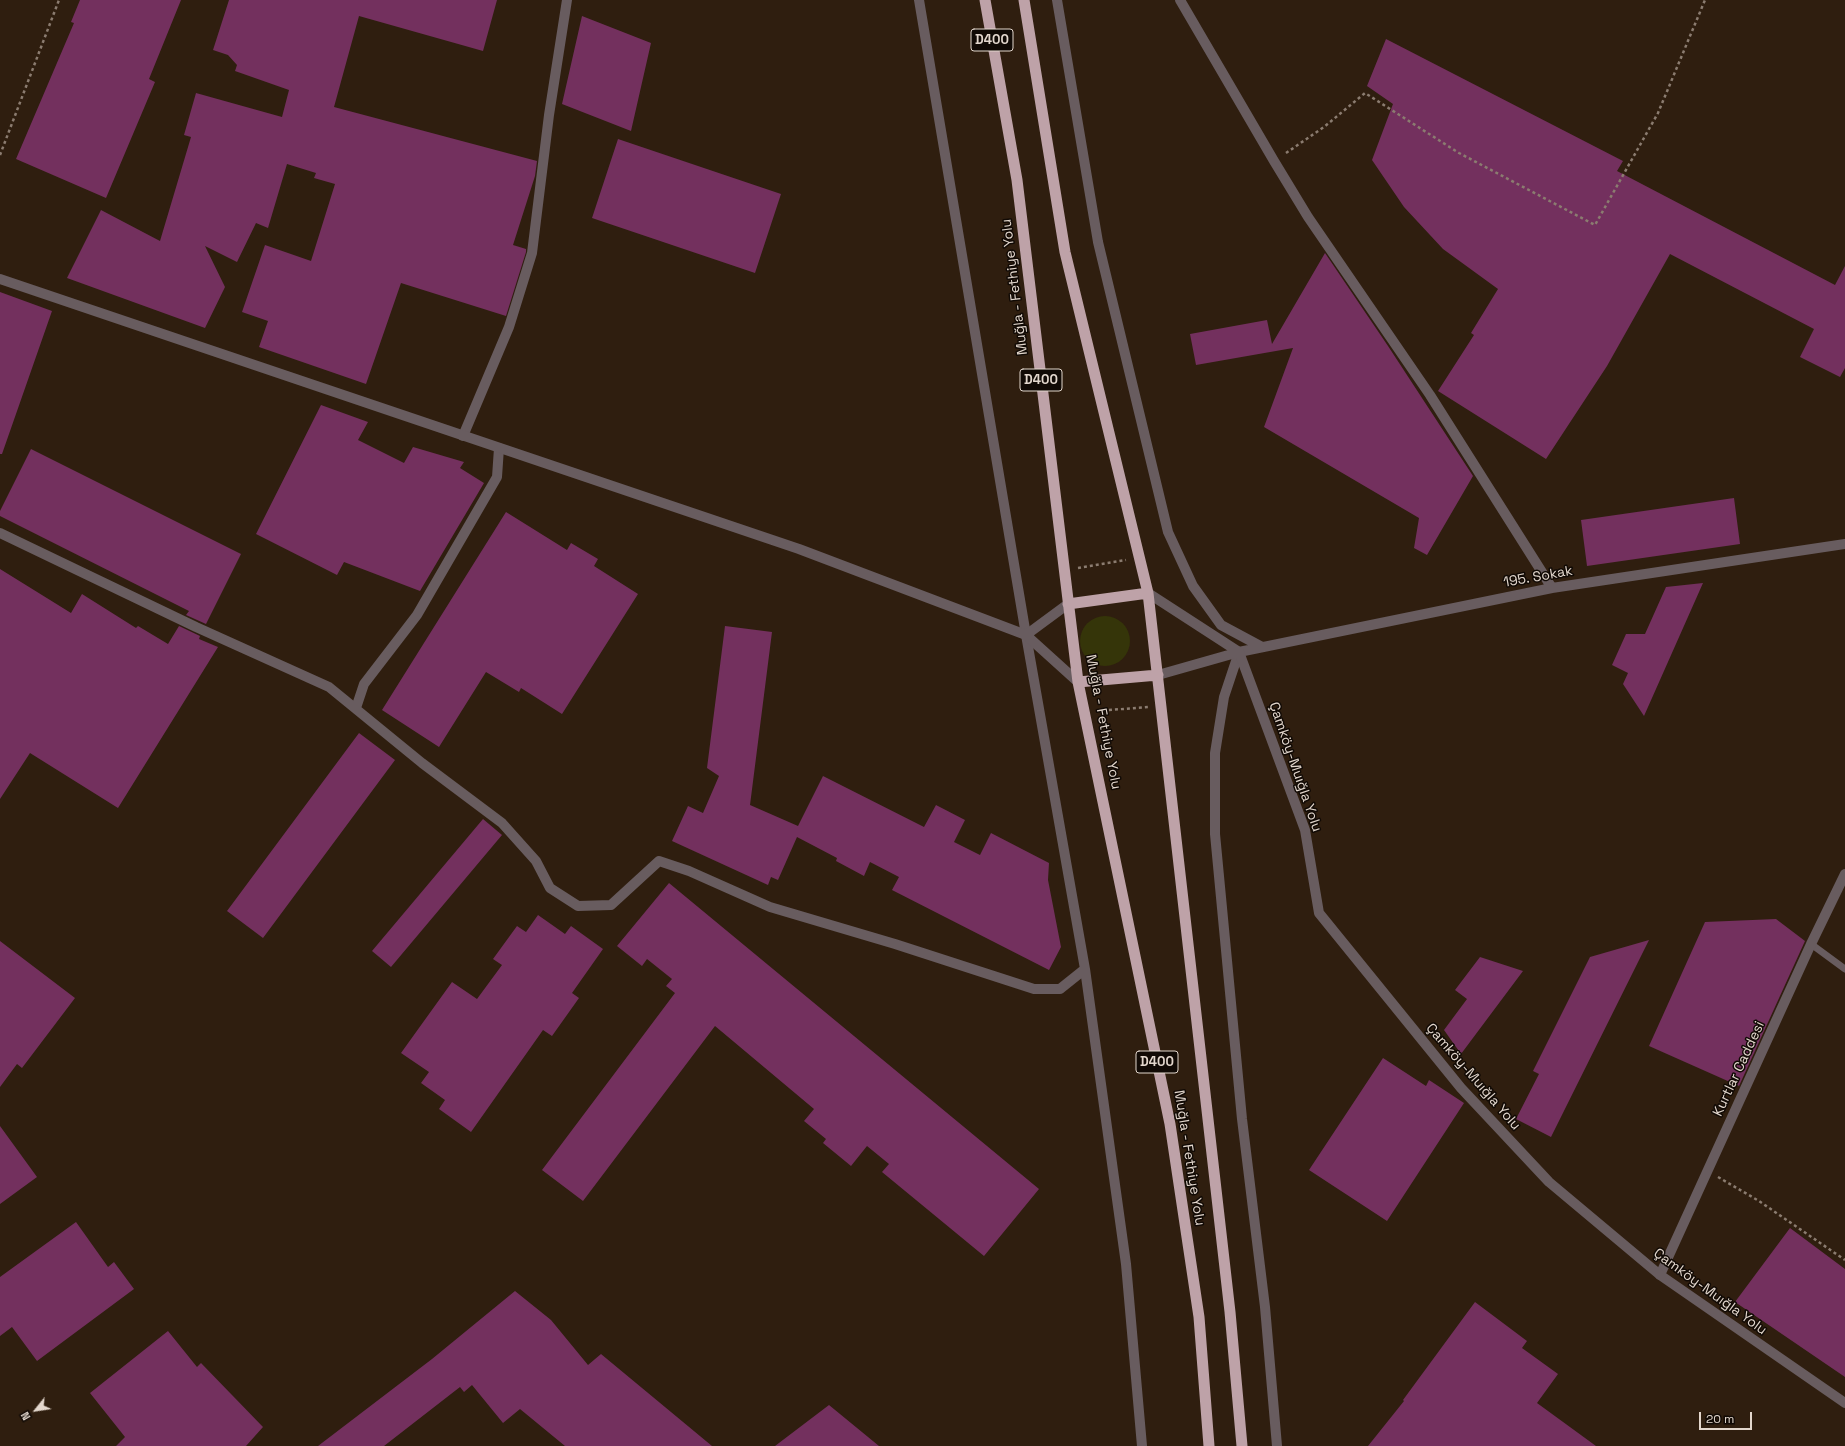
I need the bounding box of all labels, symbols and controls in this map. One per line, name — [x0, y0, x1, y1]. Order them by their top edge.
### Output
road number: D400 — [971, 29, 1013, 51]
street label: Muğla - Fethiye Yolu — [998, 218, 1032, 356]
road number: D400 — [1020, 369, 1062, 391]
street label: 195. Sokak — [1502, 563, 1574, 591]
street label: Muğla - Fethiye Yolu — [1082, 653, 1124, 791]
street label: Çamköy-Muığla Yolu — [1265, 700, 1325, 834]
street label: Kurtlar Caddesi — [1710, 1019, 1768, 1119]
street label: Çamköy-Muığla Yolu — [1422, 1020, 1524, 1134]
road number: D400 — [1136, 1051, 1178, 1073]
street label: Muğla - Fethiye Yolu — [1170, 1089, 1208, 1227]
street label: Çamköy-Muığla Yolu — [1650, 1245, 1770, 1339]
north arrow — [16, 1390, 56, 1430]
scale bar — [1701, 1404, 1754, 1430]
text: N — [18, 1409, 34, 1423]
text: 20 m — [1706, 1411, 1734, 1427]

